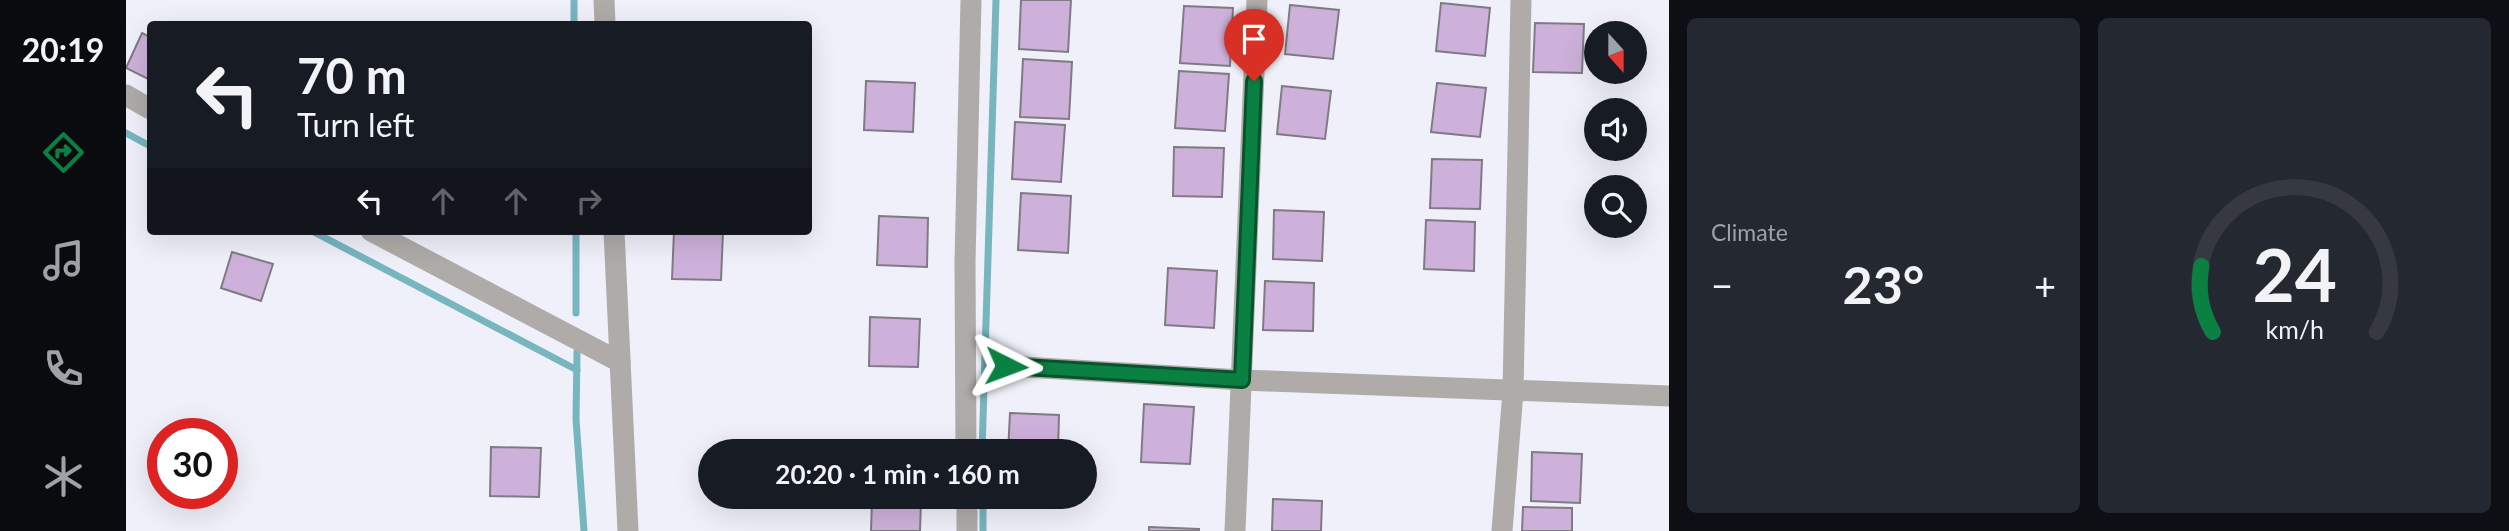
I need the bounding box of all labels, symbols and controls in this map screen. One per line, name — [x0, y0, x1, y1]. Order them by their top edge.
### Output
pin — [1224, 9, 1284, 81]
icon: arrive — [1235, 20, 1273, 58]
north arrow — [1584, 21, 1647, 84]
map controls — [1584, 21, 1647, 238]
text: 20:19 — [22, 30, 104, 69]
text: 70 m — [297, 46, 407, 104]
icon: left — [182, 49, 273, 140]
button: sound — [1584, 98, 1647, 161]
text: Turn left — [297, 105, 414, 144]
icon: directions — [39, 128, 88, 177]
button: search — [1584, 175, 1647, 238]
icon: left — [351, 182, 389, 220]
icon: ahead — [424, 182, 462, 220]
icon: ahead — [497, 182, 535, 220]
icon: right — [570, 182, 608, 220]
text: Climate — [1711, 218, 1788, 246]
text: 24 — [2252, 230, 2337, 318]
icon: music — [39, 236, 88, 285]
text: 23° — [1843, 253, 1924, 315]
text: − — [1711, 262, 1733, 308]
text: + — [2034, 262, 2056, 308]
text: km/h — [2265, 313, 2324, 343]
position arrow — [969, 329, 1043, 403]
icon: phone — [39, 344, 88, 393]
speed limit sign: 30 — [147, 418, 238, 509]
icon: climate — [39, 452, 88, 501]
text: 20:20 · 1 min · 160 m — [775, 458, 1020, 490]

